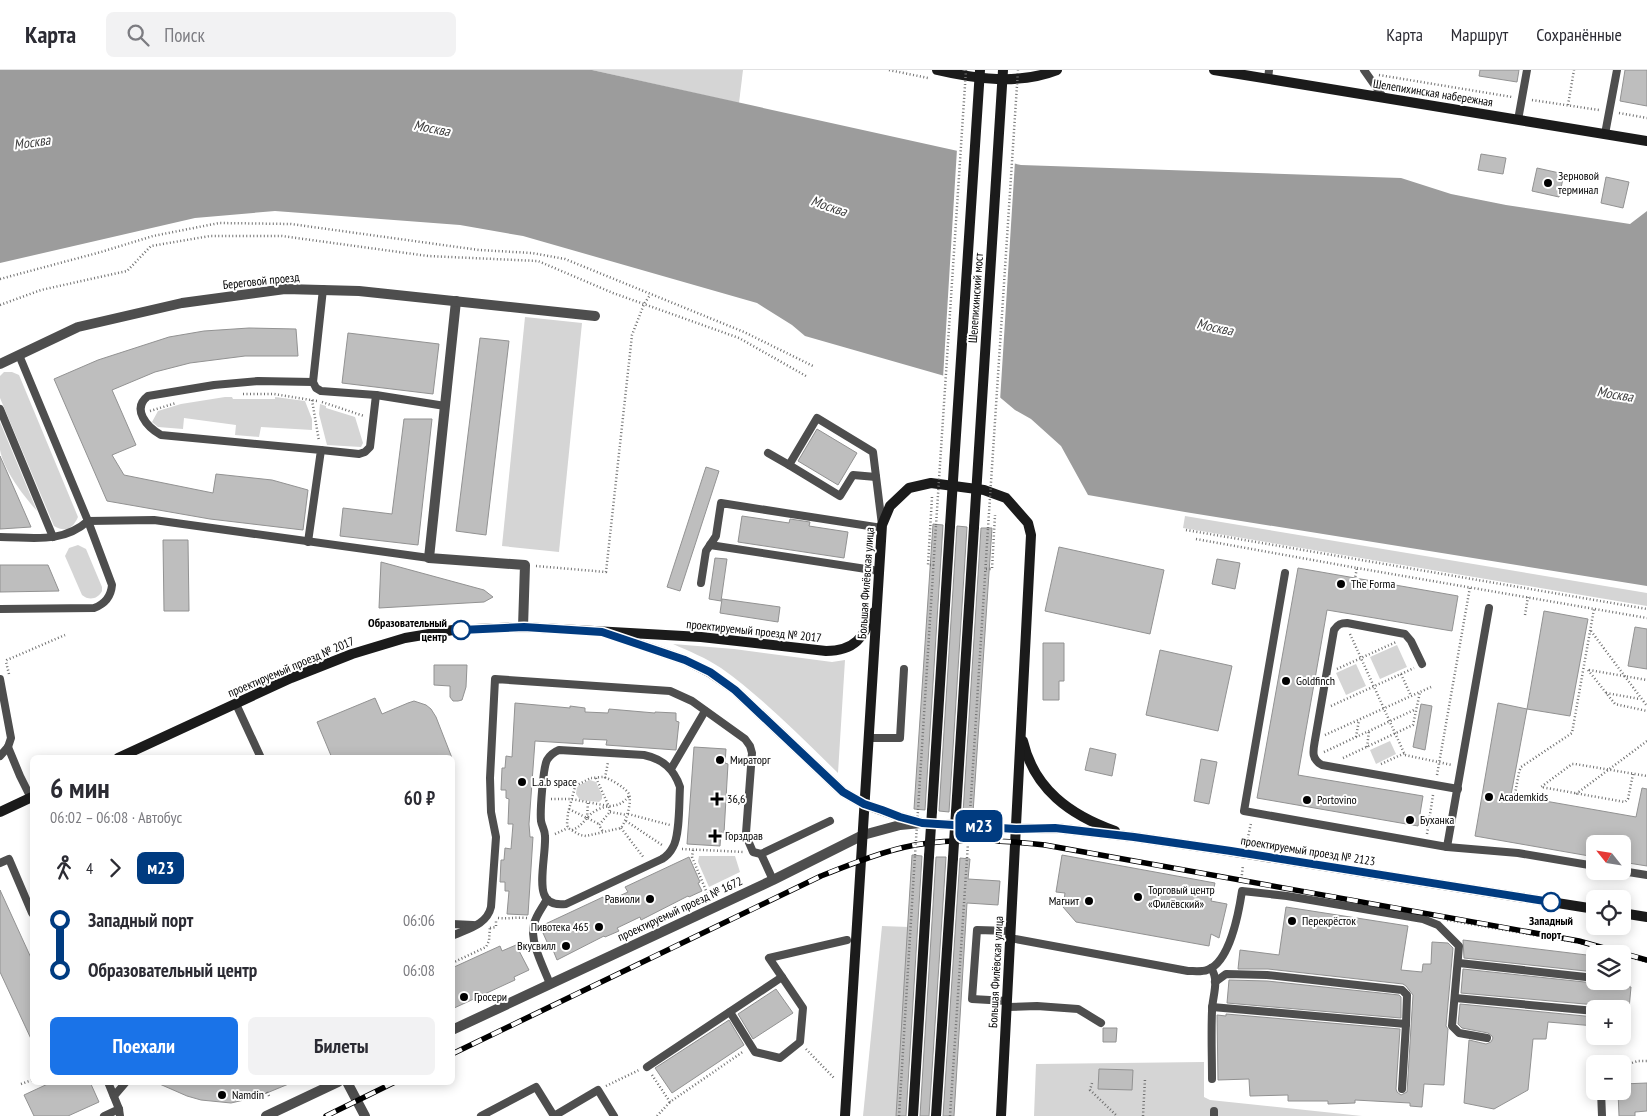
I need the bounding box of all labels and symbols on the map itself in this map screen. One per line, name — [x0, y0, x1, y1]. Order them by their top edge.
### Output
street label: Шелепихинская набережная — [1372, 76, 1494, 109]
water label: Москва — [412, 116, 453, 141]
water label: Москва — [13, 130, 53, 153]
place label: Зерновой терминал — [1558, 168, 1599, 197]
marker: Зерновой терминал — [1542, 177, 1554, 189]
water label: Москва — [809, 192, 851, 221]
street label: Шелепихинский мост — [965, 252, 986, 344]
street label: Береговой проезд — [222, 269, 301, 292]
water label: Москва — [1195, 314, 1236, 340]
water label: Москва — [1596, 382, 1636, 406]
street label: Большая Филёвская улица — [854, 526, 877, 639]
place label: The Forma — [1351, 576, 1395, 591]
marker: The Forma — [1335, 578, 1347, 590]
place label: Образовательный центр — [368, 615, 448, 644]
street label: проектируемый проезд № 2017 — [686, 616, 822, 645]
marker: Образовательный центр — [451, 620, 471, 640]
street label: проектируемый проезд № 2017 — [225, 633, 356, 700]
place label: Goldfinch — [1296, 673, 1335, 688]
marker: Goldfinch — [1280, 675, 1292, 687]
place label: Мираторг — [730, 752, 771, 767]
marker: Мираторг — [714, 754, 726, 766]
place label: L.a.b space — [532, 774, 577, 789]
marker: L.a.b space — [516, 776, 528, 788]
place label: Academkids — [1499, 789, 1548, 804]
place label: 36,6 — [727, 791, 745, 806]
marker: Academkids — [1483, 791, 1495, 803]
place label: Portovino — [1317, 792, 1357, 807]
marker: 36,6 — [711, 793, 723, 805]
marker: Portovino — [1301, 794, 1313, 806]
line badge: м23 — [950, 810, 1008, 842]
place label: Буханка — [1420, 812, 1454, 827]
marker: Буханка — [1404, 814, 1416, 826]
place label: Горздрав — [725, 828, 763, 843]
marker: Горздрав — [709, 830, 721, 842]
street label: проектируемый проезд № 2123 — [1240, 832, 1376, 869]
north arrow — [1586, 835, 1631, 880]
street label: проектируемый проезд № 1672 — [615, 873, 745, 944]
place label: Торговый центр «Филёвский» — [1148, 882, 1215, 911]
place label: Равиоли — [605, 891, 640, 906]
marker: Торговый центр «Филёвский» — [1132, 891, 1144, 903]
marker: Западный порт — [1541, 892, 1561, 912]
marker: Равиоли — [644, 893, 656, 905]
place label: Магнит — [1049, 893, 1079, 908]
marker: Магнит — [1083, 895, 1095, 907]
place label: Перекрёсток — [1302, 913, 1356, 928]
place label: Западный порт — [1529, 913, 1573, 942]
street label: Большая Филёвская улица — [985, 915, 1006, 1028]
marker: Перекрёсток — [1286, 915, 1298, 927]
place label: Пивотека 465 — [531, 919, 589, 934]
marker: Пивотека 465 — [593, 921, 605, 933]
place label: Вкусвилл — [517, 938, 556, 953]
marker: Вкусвилл — [560, 940, 572, 952]
place label: Гросери — [474, 989, 507, 1004]
marker: Гросери — [458, 991, 470, 1003]
place label: Namdin — [232, 1087, 264, 1102]
marker: Namdin — [216, 1089, 228, 1101]

